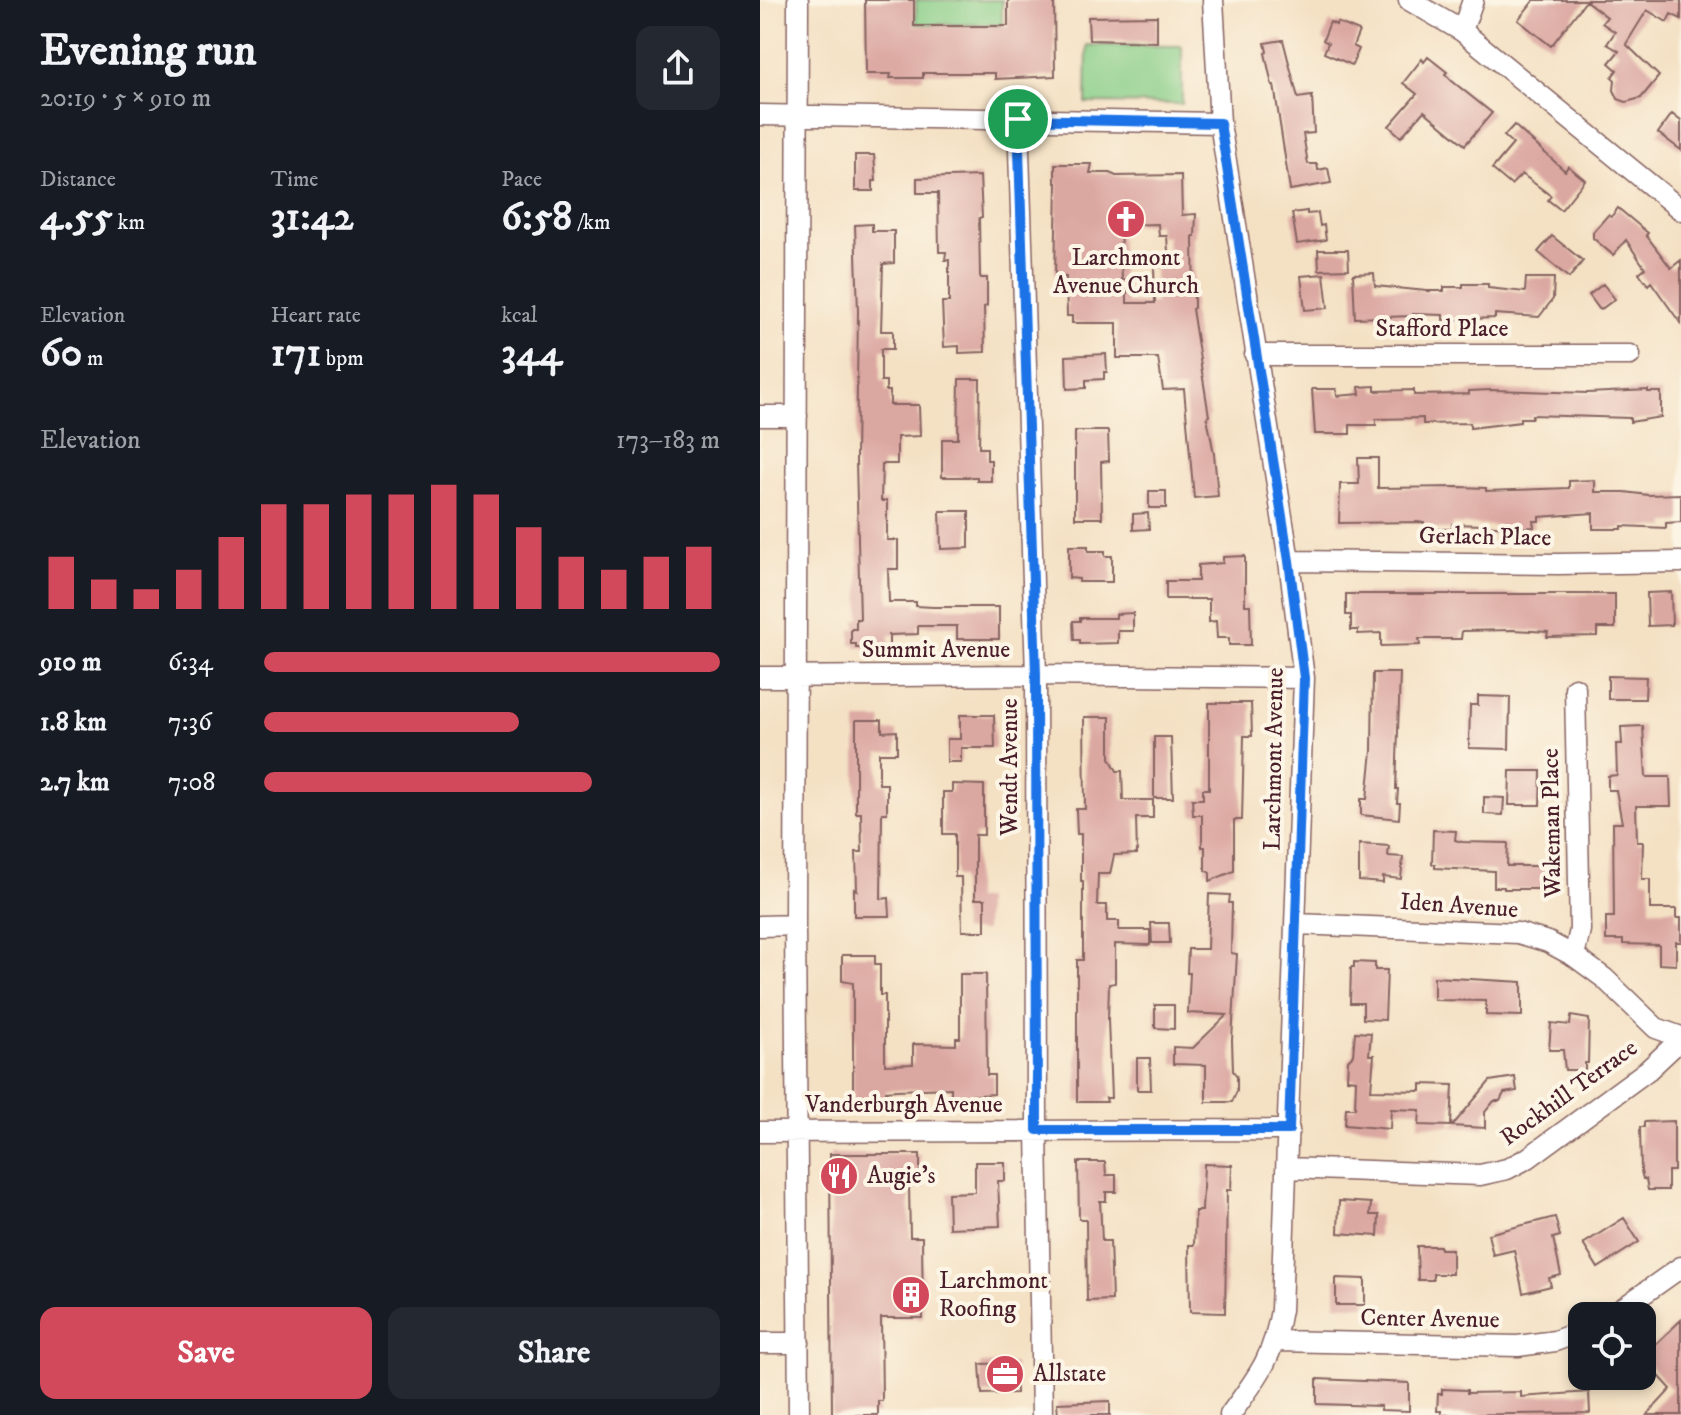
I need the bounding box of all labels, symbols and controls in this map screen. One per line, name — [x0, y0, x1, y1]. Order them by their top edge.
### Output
text: Evening run — [40, 24, 257, 79]
button: share — [636, 26, 720, 110]
text: 20:19 · 5 × 910 m — [40, 82, 211, 115]
pin — [984, 85, 1052, 153]
icon: arrive — [996, 97, 1040, 141]
text: Distance — [40, 166, 116, 193]
text: Time — [271, 166, 318, 193]
text: Pace — [501, 166, 542, 193]
text: 4.55 — [40, 193, 113, 243]
text: 31:42 — [271, 193, 353, 243]
text: 6:58 — [501, 193, 572, 243]
church icon: Larchmont Avenue Church — [1105, 198, 1147, 240]
text: km — [113, 209, 145, 236]
text: /km — [572, 209, 611, 236]
place label: Larchmont Avenue Church — [1053, 243, 1199, 301]
text: Elevation — [40, 302, 125, 329]
text: Heart rate — [271, 302, 361, 329]
text: kcal — [501, 302, 537, 329]
street label: Stafford Place — [1376, 314, 1509, 344]
text: 60 — [40, 329, 82, 379]
text: 171 — [271, 329, 321, 379]
text: 344 — [501, 329, 562, 379]
text: m — [82, 345, 104, 372]
text: bpm — [321, 345, 364, 372]
text: Elevation — [40, 424, 141, 457]
text: 173–183 m — [616, 424, 720, 457]
street label: Gerlach Place — [1418, 521, 1552, 553]
street label: Summit Avenue — [862, 635, 1010, 665]
text: 910 m — [40, 646, 101, 679]
text: 6:34 — [168, 646, 213, 679]
street label: Larchmont Avenue — [1257, 667, 1291, 851]
street label: Wendt Avenue — [995, 698, 1025, 837]
text: 1.8 km — [40, 706, 107, 739]
text: 7:36 — [168, 706, 212, 739]
street label: Wakeman Place — [1536, 748, 1568, 899]
text: 2.7 km — [40, 766, 109, 799]
text: 7:08 — [168, 766, 215, 799]
street label: Iden Avenue — [1399, 887, 1519, 925]
street label: Rockhill Terrace — [1495, 1033, 1643, 1153]
street label: Vanderburgh Avenue — [804, 1090, 1003, 1120]
restaurant icon: Augie's — [818, 1155, 860, 1197]
place label: Augie's — [867, 1161, 936, 1191]
place label: Larchmont Roofing — [939, 1266, 1048, 1324]
building icon: Larchmont Roofing — [890, 1274, 932, 1316]
map controls — [1568, 1302, 1656, 1390]
button: locate — [1568, 1302, 1656, 1390]
street label: Center Avenue — [1360, 1303, 1500, 1335]
button: Save — [40, 1307, 372, 1399]
button: Share — [388, 1307, 720, 1399]
office icon: Allstate — [984, 1353, 1026, 1395]
place label: Allstate — [1033, 1359, 1106, 1389]

